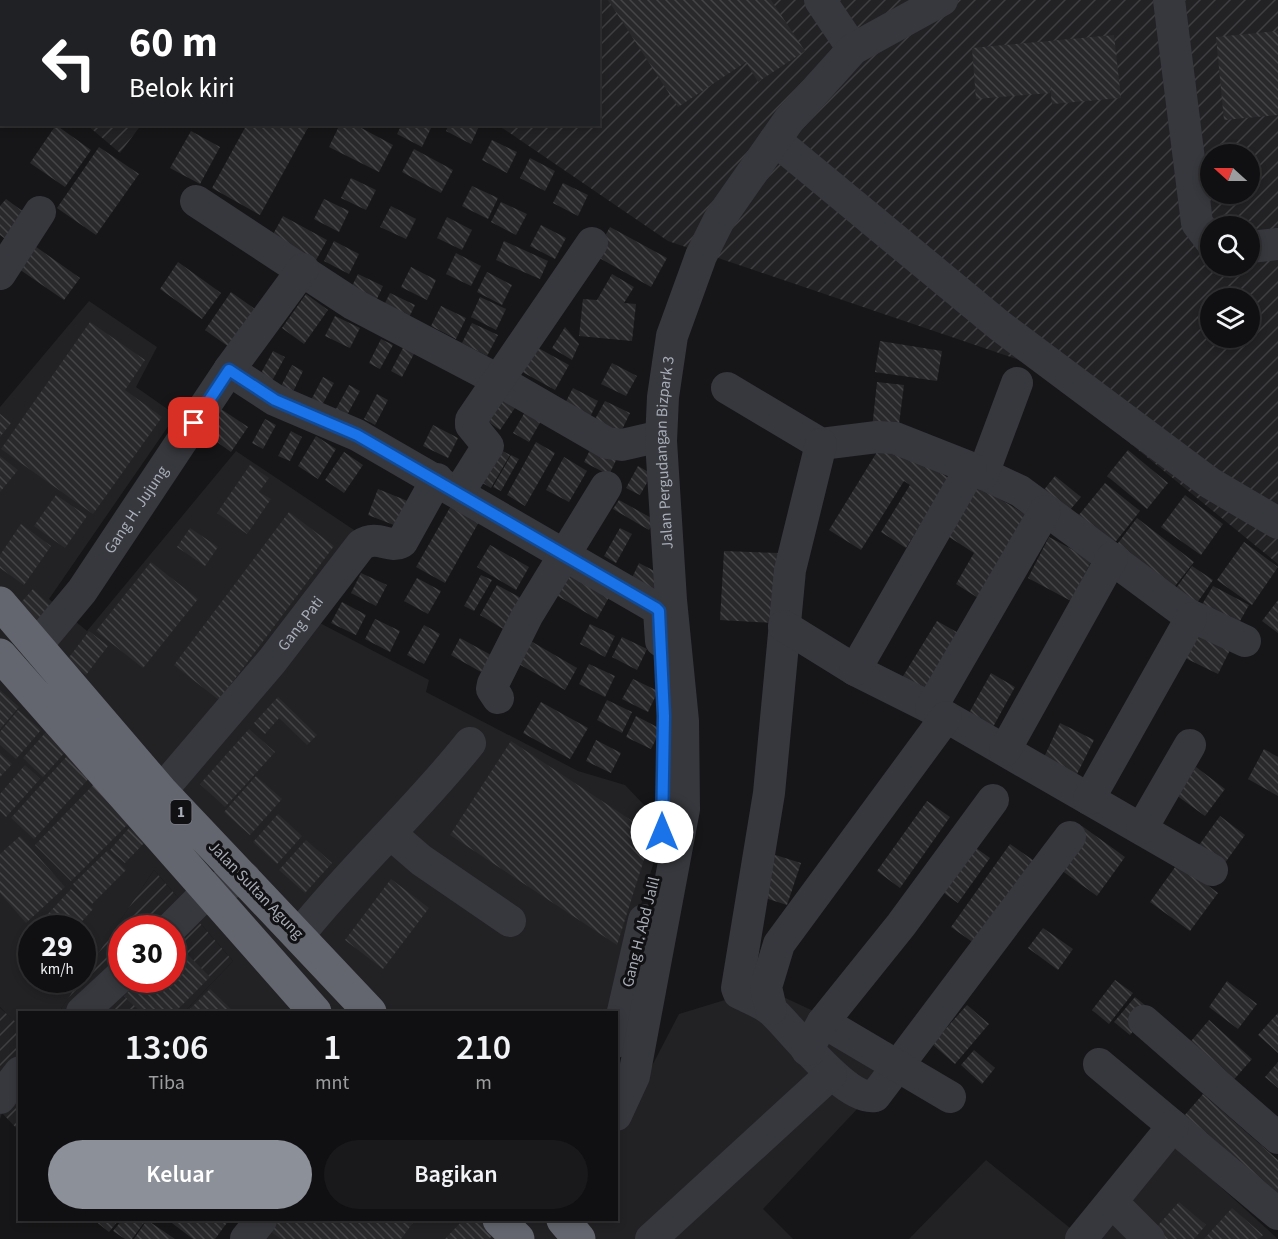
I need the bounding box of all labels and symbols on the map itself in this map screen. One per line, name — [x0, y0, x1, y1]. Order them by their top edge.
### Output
north arrow — [1200, 144, 1260, 204]
street label: Jalan Pergudangan Bizpark 3 — [650, 354, 680, 550]
pin — [168, 397, 219, 448]
street label: Gang H. Jujung — [99, 461, 173, 558]
street label: Gang Pati — [273, 592, 329, 656]
road number: 1 — [170, 800, 192, 824]
position arrow — [630, 800, 694, 864]
street label: Jalan Sultan Agung — [203, 836, 309, 944]
street label: Gang H. Abd Jalil — [617, 875, 665, 989]
speed limit sign: 30 — [108, 915, 186, 993]

